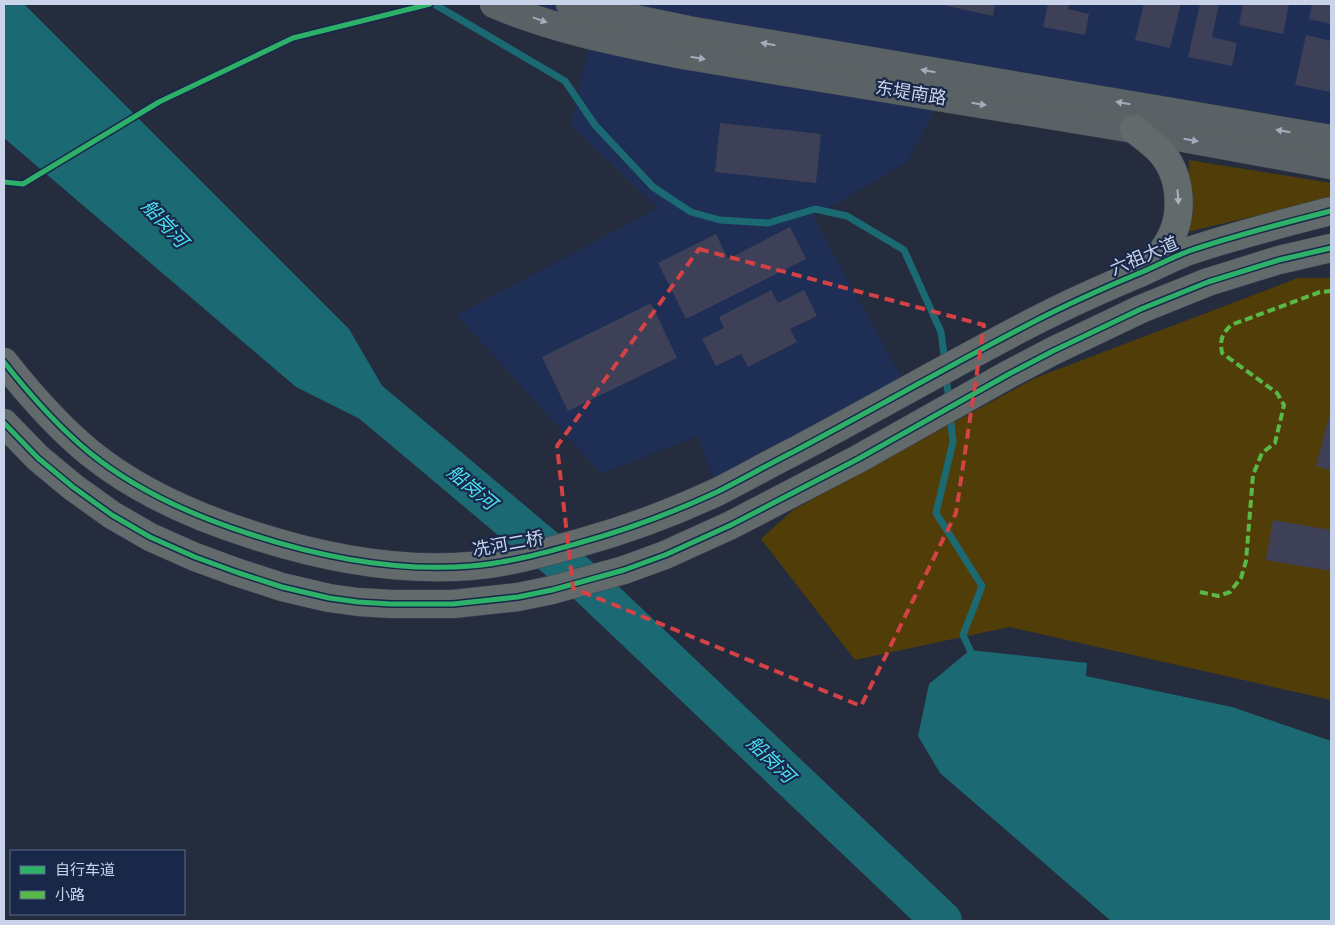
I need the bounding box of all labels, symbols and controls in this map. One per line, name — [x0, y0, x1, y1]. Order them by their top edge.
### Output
one-way arrow — [533, 17, 548, 25]
one-way arrow — [760, 39, 776, 47]
one-way arrow — [690, 54, 706, 62]
one-way arrow — [920, 66, 936, 74]
street label: 东堤南路 — [874, 76, 948, 109]
one-way arrow — [1115, 99, 1131, 107]
one-way arrow — [972, 100, 988, 108]
one-way arrow — [1275, 126, 1291, 134]
one-way arrow — [1184, 136, 1200, 144]
one-way arrow — [1174, 189, 1182, 205]
water label: 船岗河 — [136, 194, 196, 256]
street label: 六祖大道 — [1106, 231, 1181, 280]
water label: 船岗河 — [442, 459, 505, 518]
street label: 冼河二桥 — [470, 526, 545, 561]
water label: 船岗河 — [741, 731, 803, 791]
legend — [10, 850, 185, 915]
text: 自行车道 — [55, 860, 115, 879]
text: 小路 — [55, 885, 85, 904]

